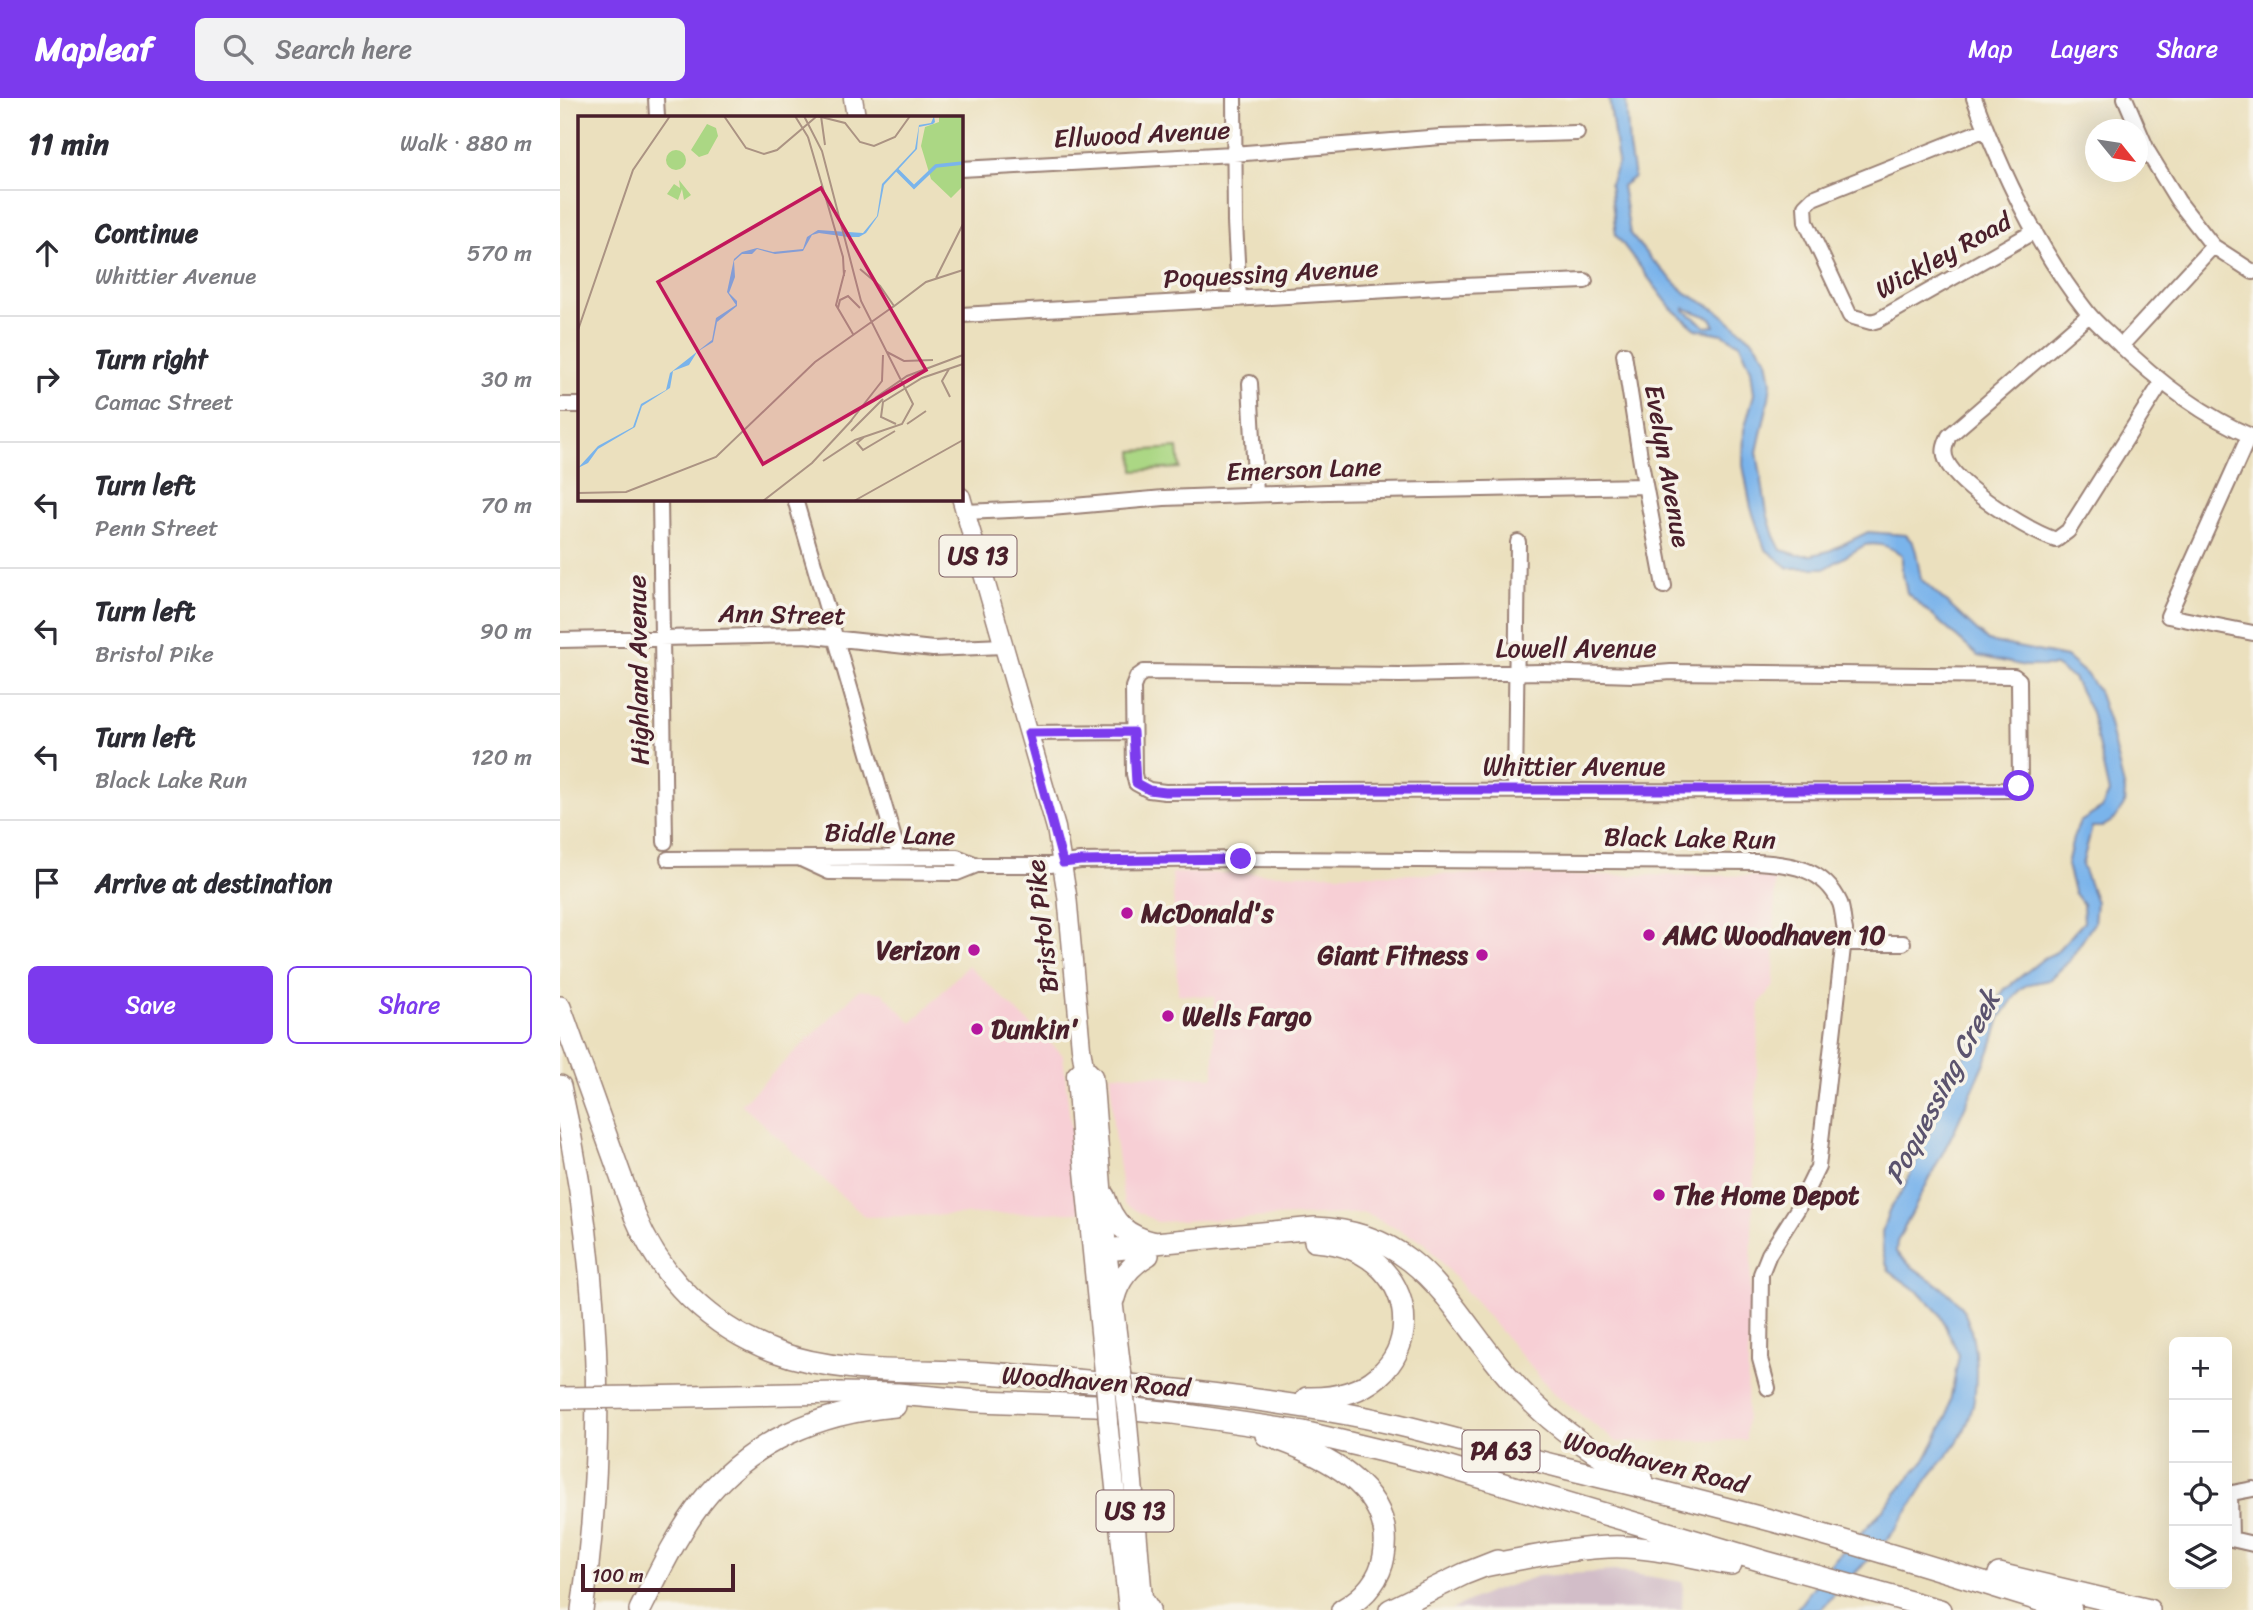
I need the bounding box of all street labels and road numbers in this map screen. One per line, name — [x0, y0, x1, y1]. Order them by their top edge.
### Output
street label: Ellwood Avenue — [1052, 106, 1232, 162]
street label: Wickley Road — [1866, 197, 2022, 312]
street label: Poquessing Avenue — [1162, 244, 1380, 302]
street label: Evelyn Avenue — [1631, 381, 1705, 551]
street label: Emerson Lane — [1225, 443, 1383, 495]
road number: US 13 — [940, 536, 1017, 576]
street label: Highland Avenue — [613, 574, 663, 766]
street label: Ann Street — [717, 590, 846, 638]
street label: Lowell Avenue — [1495, 625, 1657, 671]
street label: Whittier Avenue — [1483, 743, 1666, 789]
street label: Biddle Lane — [824, 809, 956, 859]
street label: Black Lake Run — [1604, 814, 1776, 862]
street label: Bristol Pike — [1012, 857, 1072, 995]
street label: Woodhaven Road — [1000, 1351, 1194, 1411]
street label: Woodhaven Road — [1559, 1417, 1755, 1508]
road number: PA 63 — [1462, 1430, 1539, 1471]
road number: US 13 — [1096, 1490, 1174, 1532]

